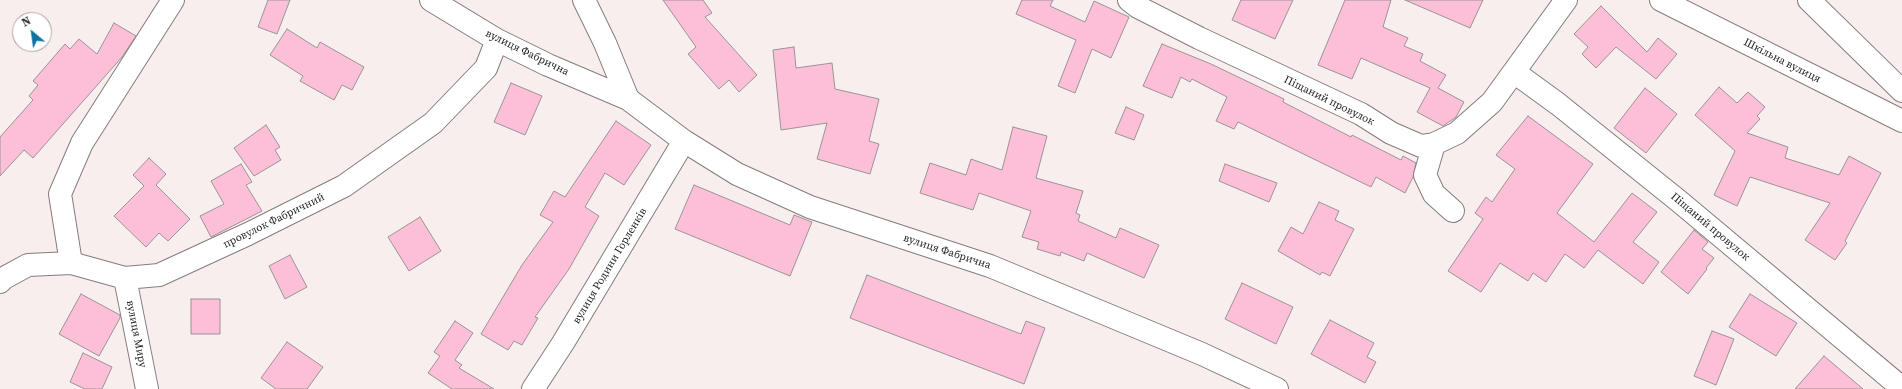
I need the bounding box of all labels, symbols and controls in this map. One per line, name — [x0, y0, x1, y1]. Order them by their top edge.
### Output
north arrow — [12, 12, 52, 52]
text: N — [19, 13, 34, 30]
street label: вулиця Фабрична — [483, 27, 571, 79]
street label: Шкільна вулиця — [1741, 36, 1823, 86]
street label: Піщаний провулок — [1282, 73, 1376, 129]
street label: Піщаний провулок — [1668, 190, 1752, 264]
street label: провулок Фабричний — [221, 191, 327, 251]
street label: вулиця Родини Горленків — [570, 206, 650, 326]
street label: вулиця Фабрична — [902, 232, 992, 272]
street label: вулиця Миру — [123, 299, 149, 369]

